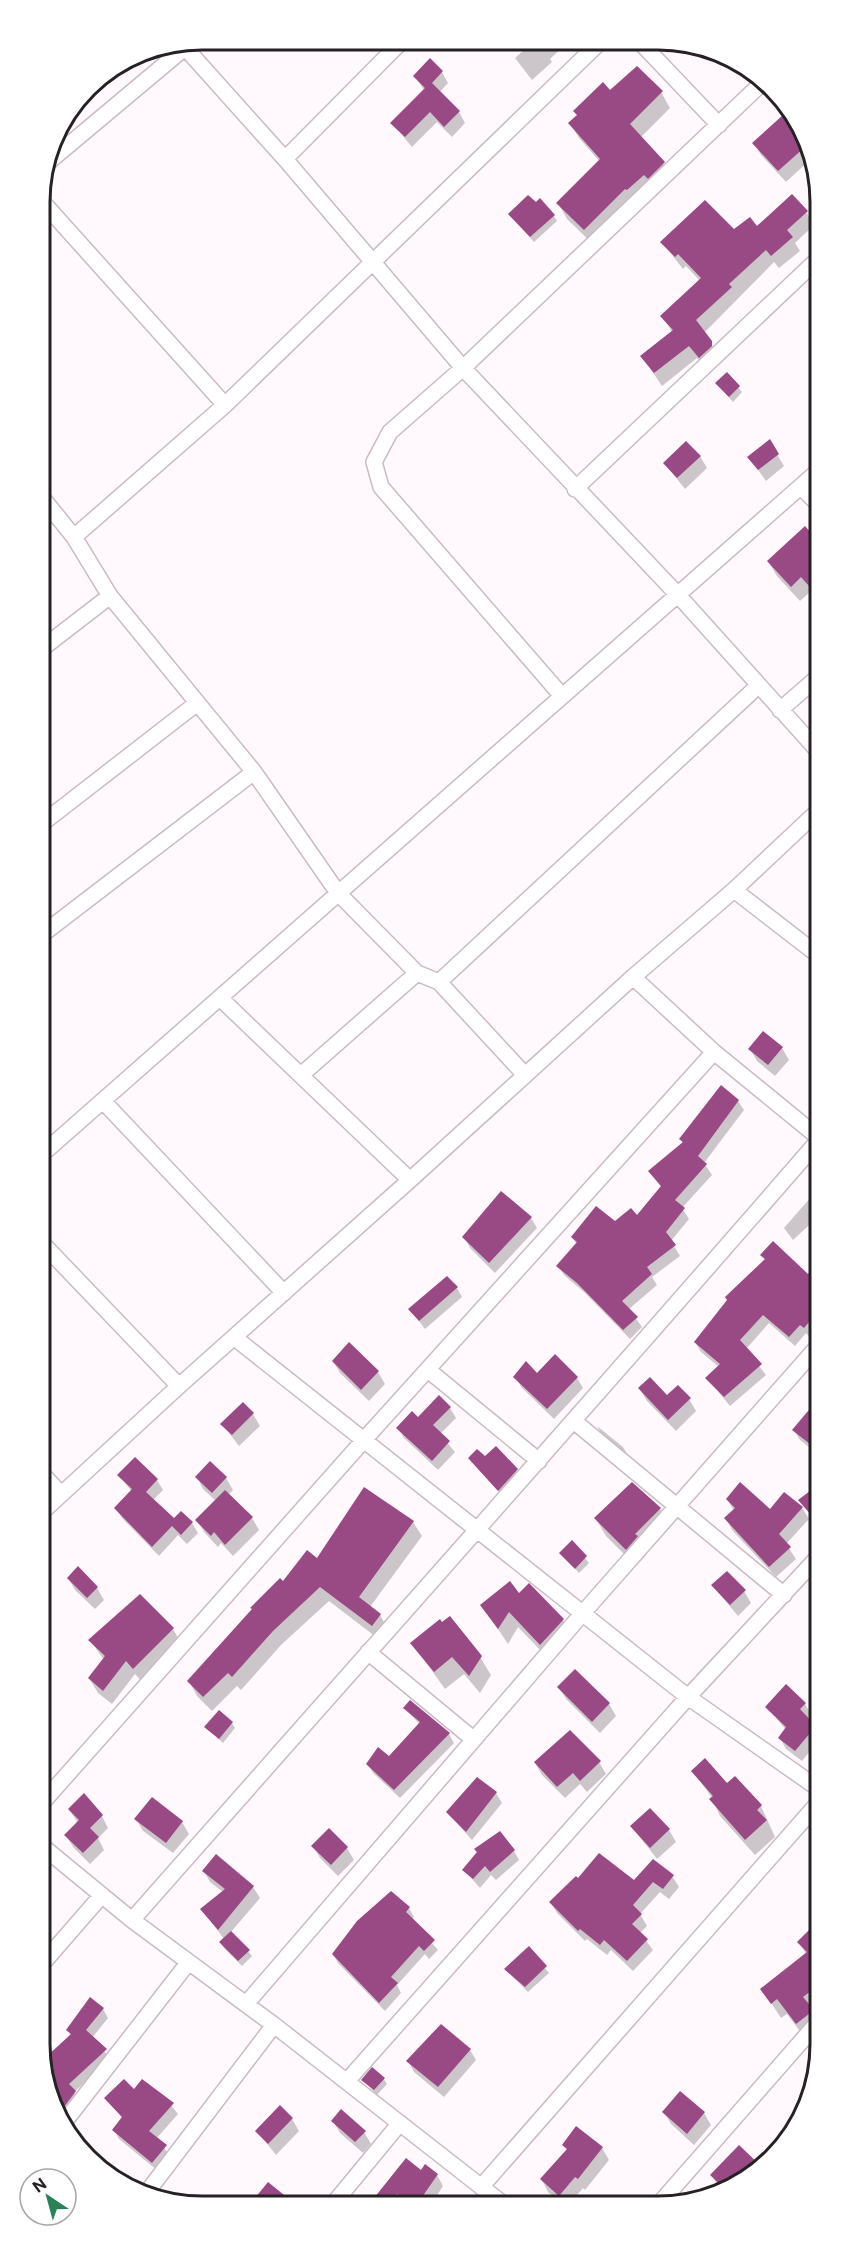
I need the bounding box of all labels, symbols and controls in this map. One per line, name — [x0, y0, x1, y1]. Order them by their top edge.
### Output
north arrow — [18, 2167, 78, 2227]
text: N — [29, 2174, 50, 2197]

